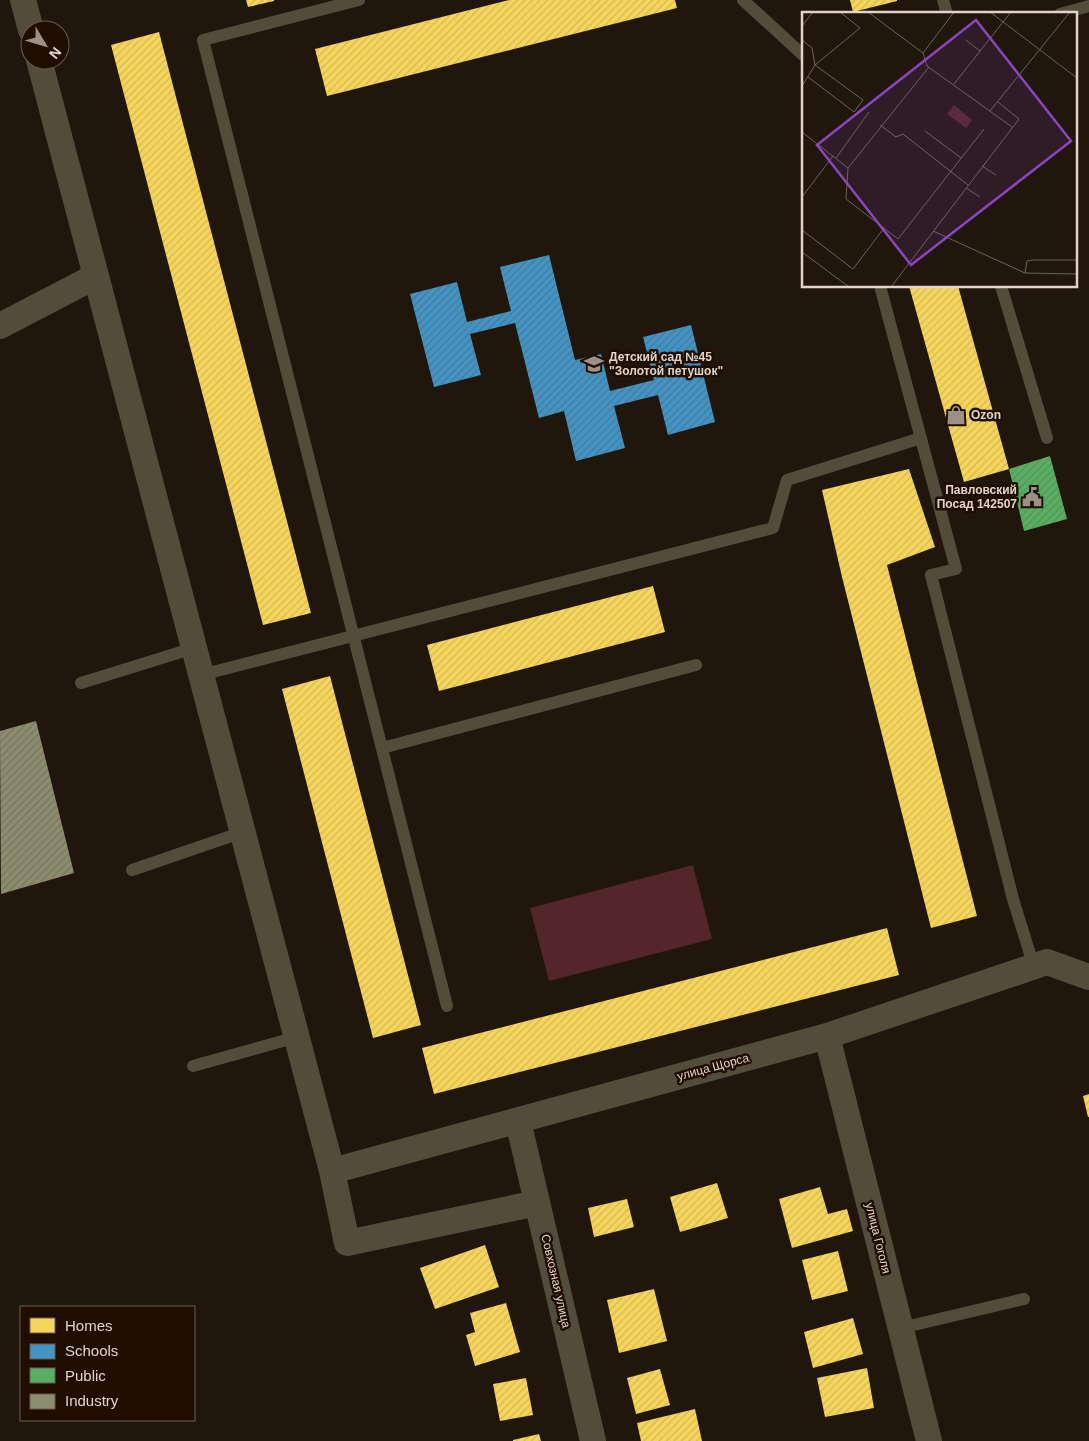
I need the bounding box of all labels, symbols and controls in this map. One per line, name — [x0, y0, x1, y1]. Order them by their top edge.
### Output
inset map — [802, 12, 1076, 288]
north arrow — [20, 20, 70, 70]
text: N — [46, 44, 65, 62]
place label: Детский сад №45 "Золотой петушок" — [609, 350, 723, 378]
school or university icon: Детский сад №45 "Золотой петушок" — [583, 353, 605, 375]
shop icon: Ozon — [945, 404, 967, 426]
place label: Ozon — [971, 408, 1001, 422]
place label: Павловский Посад 142507 — [937, 483, 1017, 511]
public building icon: Павловский Посад 142507 — [1021, 486, 1043, 508]
street label: улица Щорса — [676, 1051, 751, 1083]
street label: улица Гоголя — [862, 1201, 894, 1275]
street label: Совхозная улица — [538, 1233, 574, 1330]
legend — [20, 1306, 195, 1421]
text: Homes — [65, 1317, 113, 1334]
text: Schools — [65, 1342, 118, 1359]
text: Public — [65, 1367, 106, 1384]
text: Industry — [65, 1392, 119, 1409]

